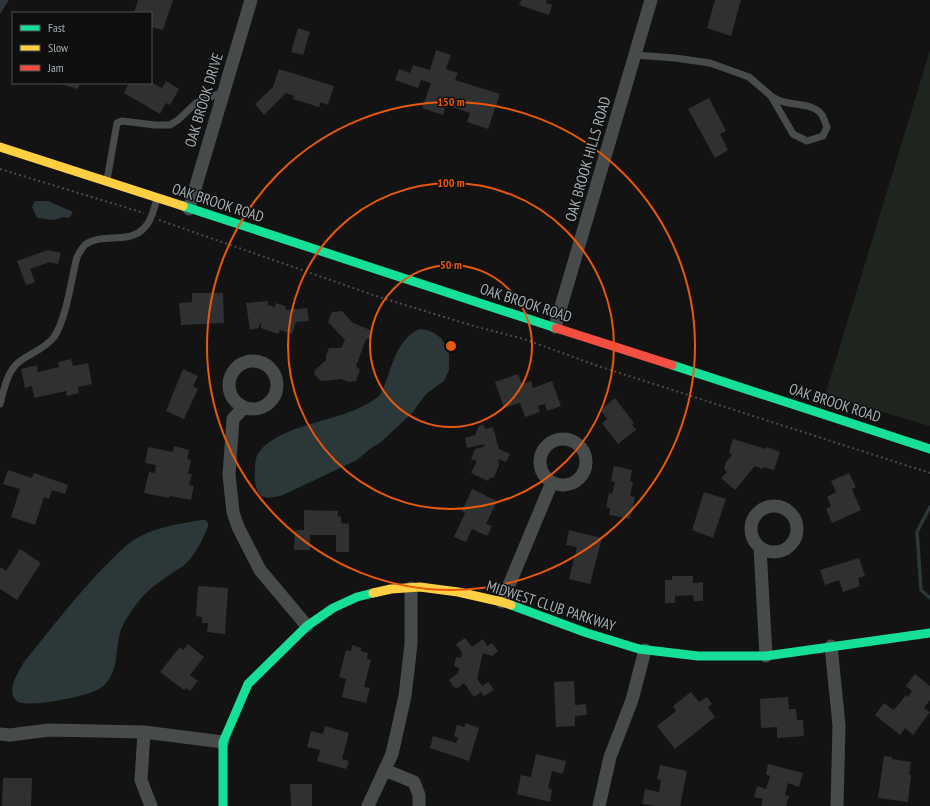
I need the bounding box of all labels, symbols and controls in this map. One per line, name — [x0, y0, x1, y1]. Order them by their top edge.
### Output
legend — [12, 12, 152, 84]
text: Fast — [48, 20, 66, 35]
text: Slow — [48, 40, 69, 55]
street label: OAK BROOK DRIVE — [180, 50, 227, 149]
text: Jam — [47, 60, 64, 75]
text: 150 m — [437, 94, 465, 109]
street label: OAK BROOK HILLS ROAD — [561, 94, 614, 223]
text: 100 m — [437, 175, 465, 190]
street label: OAK BROOK ROAD — [170, 179, 267, 226]
text: 50 m — [440, 257, 462, 272]
street label: OAK BROOK ROAD — [478, 279, 575, 326]
centre of rings — [444, 339, 458, 353]
street label: OAK BROOK ROAD — [787, 379, 884, 426]
street label: MIDWEST CLUB PARKWAY — [484, 576, 618, 635]

